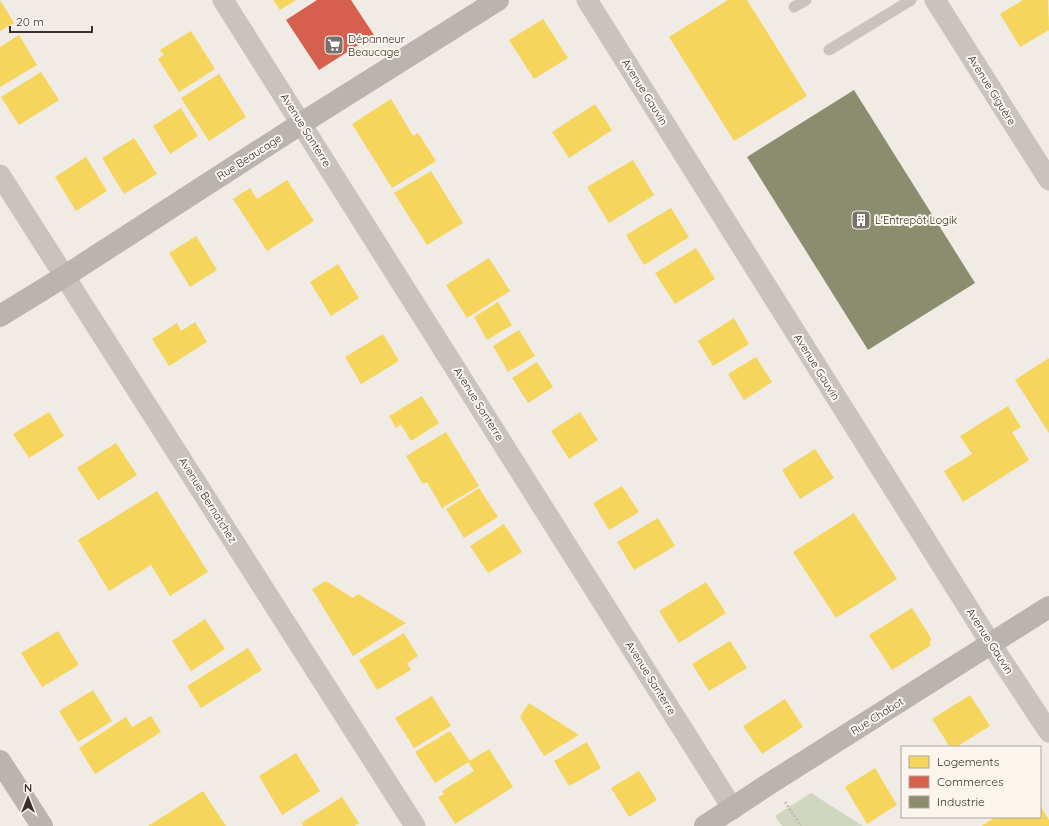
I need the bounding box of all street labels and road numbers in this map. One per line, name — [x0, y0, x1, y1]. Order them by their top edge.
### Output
street label: Avenue Giguère — [965, 52, 1019, 128]
street label: Avenue Gauvin — [619, 56, 671, 128]
street label: Avenue Santerre — [278, 91, 334, 169]
street label: Rue Beaucage — [214, 131, 284, 183]
street label: Avenue Gauvin — [791, 331, 843, 403]
street label: Avenue Santerre — [451, 365, 507, 443]
street label: Avenue Bernatchez — [176, 455, 240, 545]
street label: Avenue Gauvin — [963, 605, 1017, 677]
street label: Avenue Santerre — [623, 639, 679, 717]
street label: Rue Chabot — [848, 694, 906, 738]

